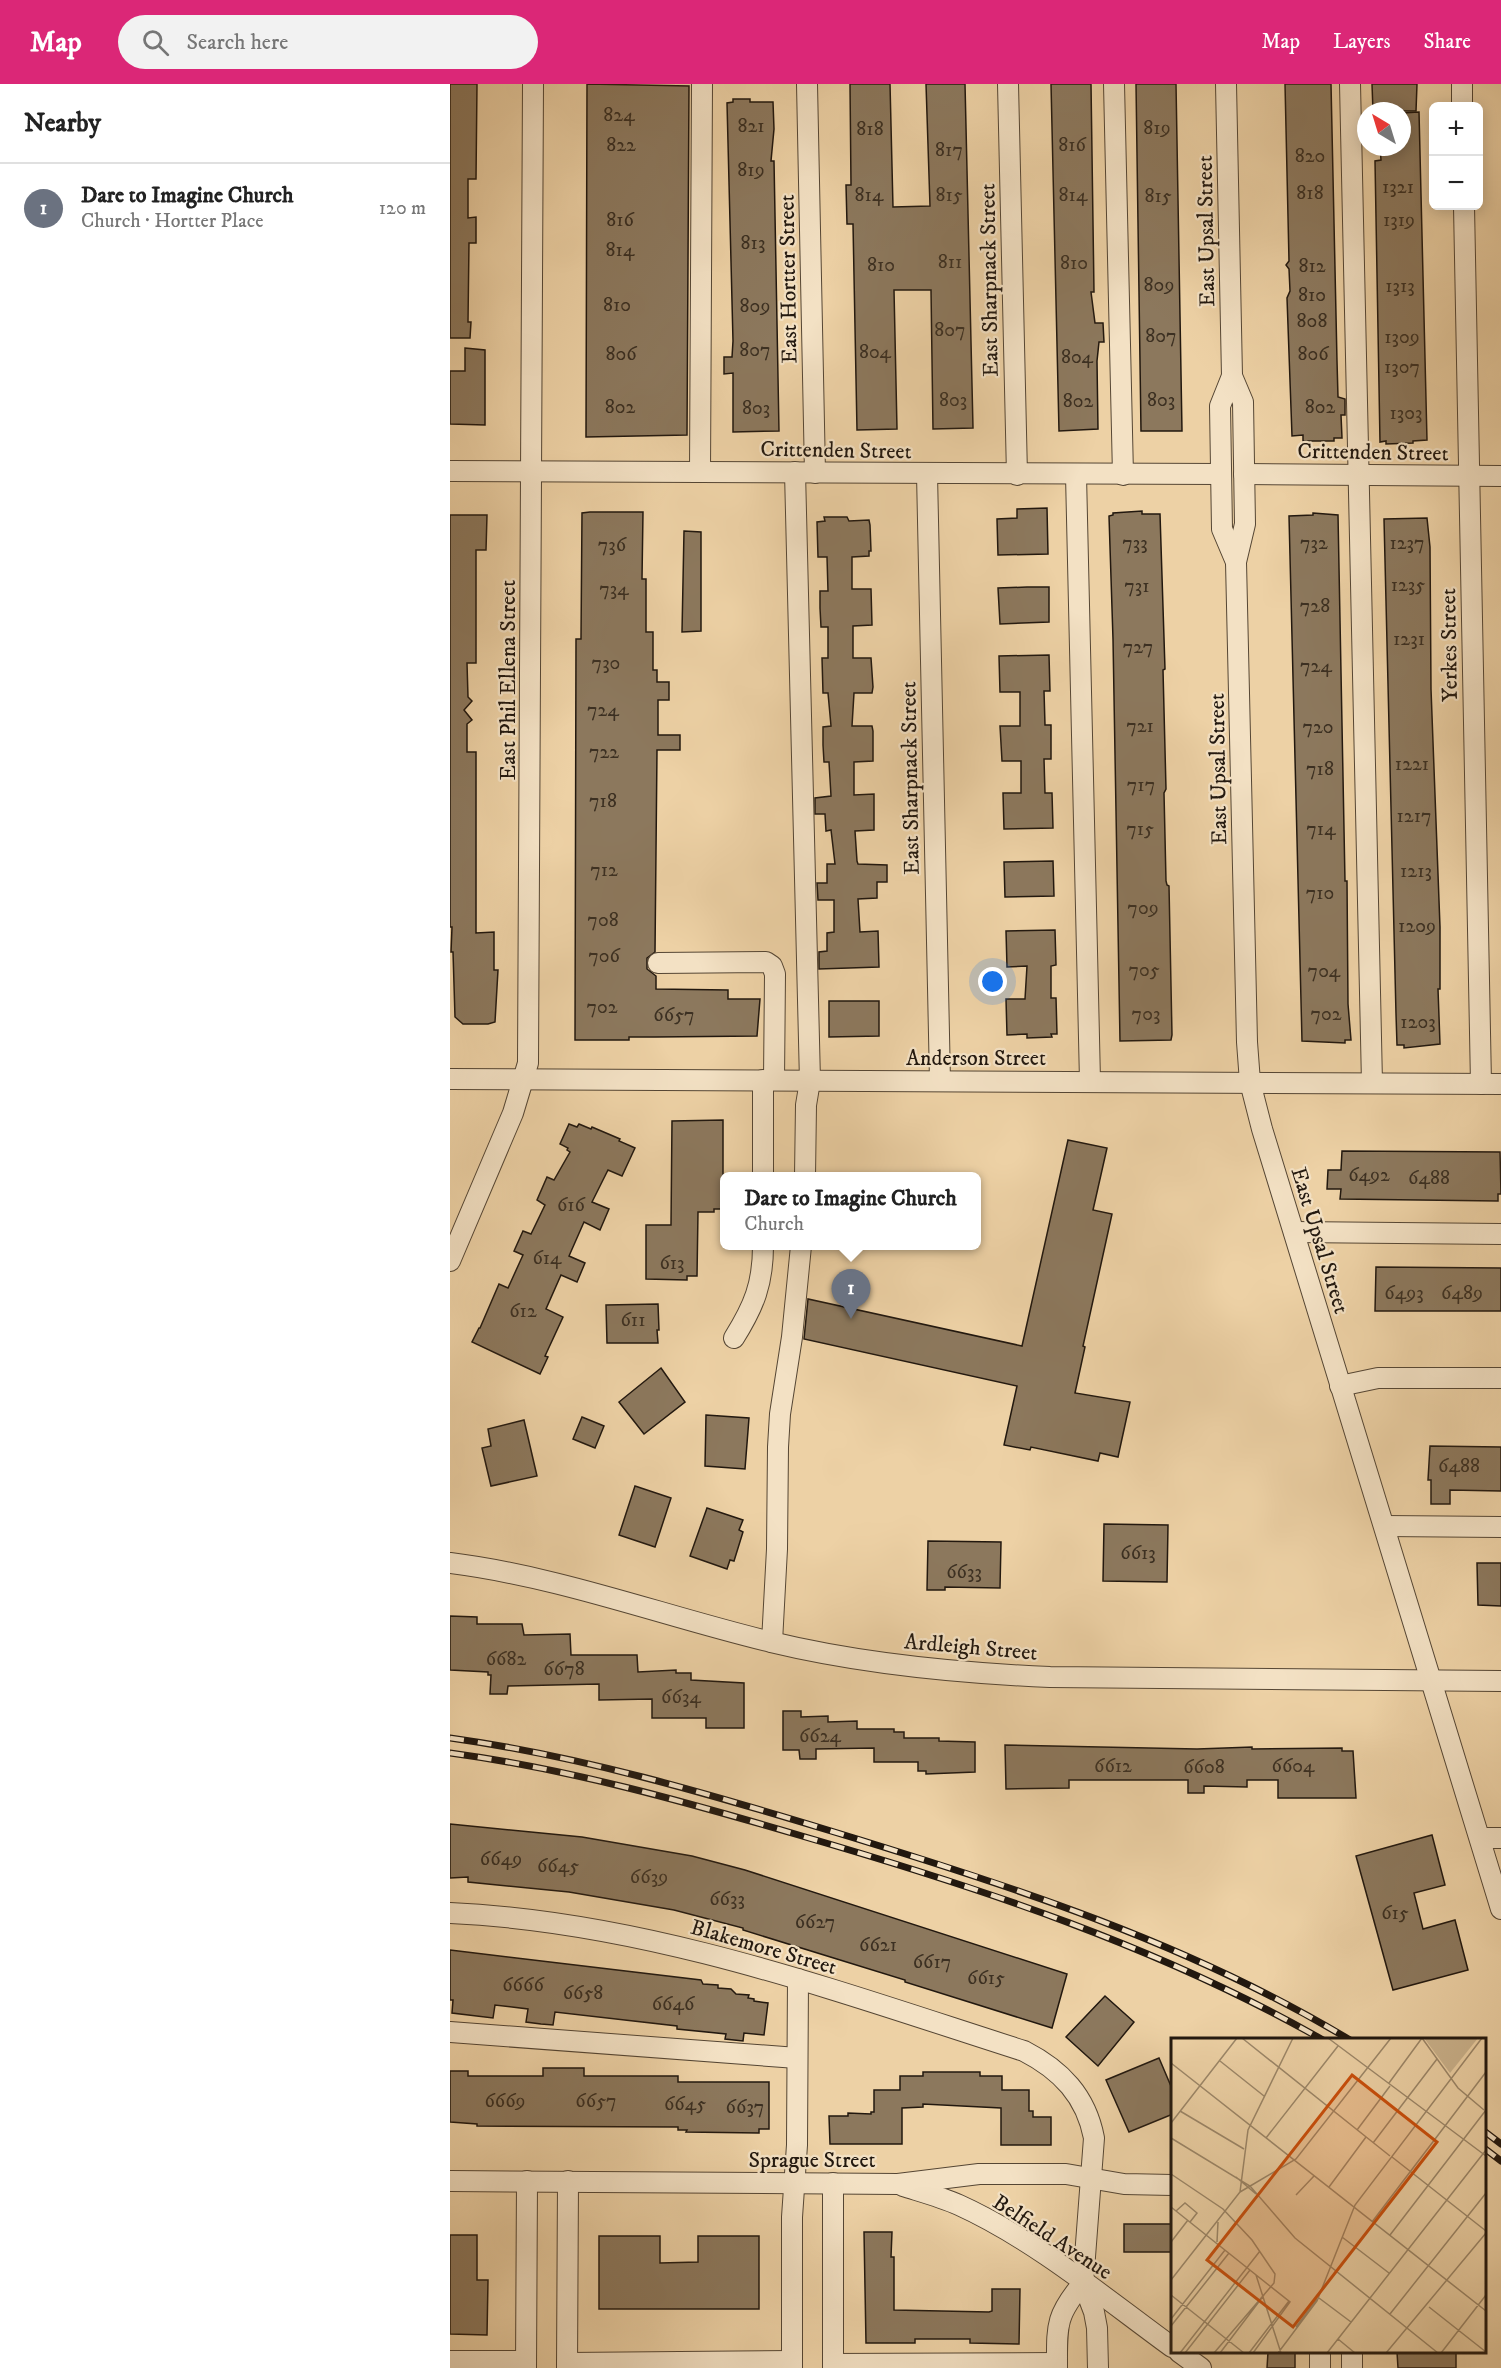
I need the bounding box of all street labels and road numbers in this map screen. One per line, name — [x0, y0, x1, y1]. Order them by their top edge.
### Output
street label: East Upsal Street — [1192, 155, 1221, 307]
street label: East Sharpnack Street — [974, 183, 1005, 377]
street label: East Hortter Street — [774, 194, 803, 364]
street label: Crittenden Street — [760, 436, 912, 465]
street label: Crittenden Street — [1297, 438, 1449, 467]
street label: East Phil Ellena Street — [495, 580, 522, 780]
street label: Yerkes Street — [1435, 588, 1464, 702]
street label: East Sharpnack Street — [895, 681, 926, 875]
street label: East Upsal Street — [1204, 693, 1233, 845]
street label: Anderson Street — [906, 1045, 1046, 1072]
street label: East Upsal Street — [1284, 1164, 1355, 1317]
street label: Ardleigh Street — [903, 1628, 1039, 1667]
street label: Blakemore Street — [687, 1914, 840, 1981]
street label: Sprague Street — [748, 2147, 876, 2174]
street label: Belfield Avenue — [987, 2189, 1117, 2286]

